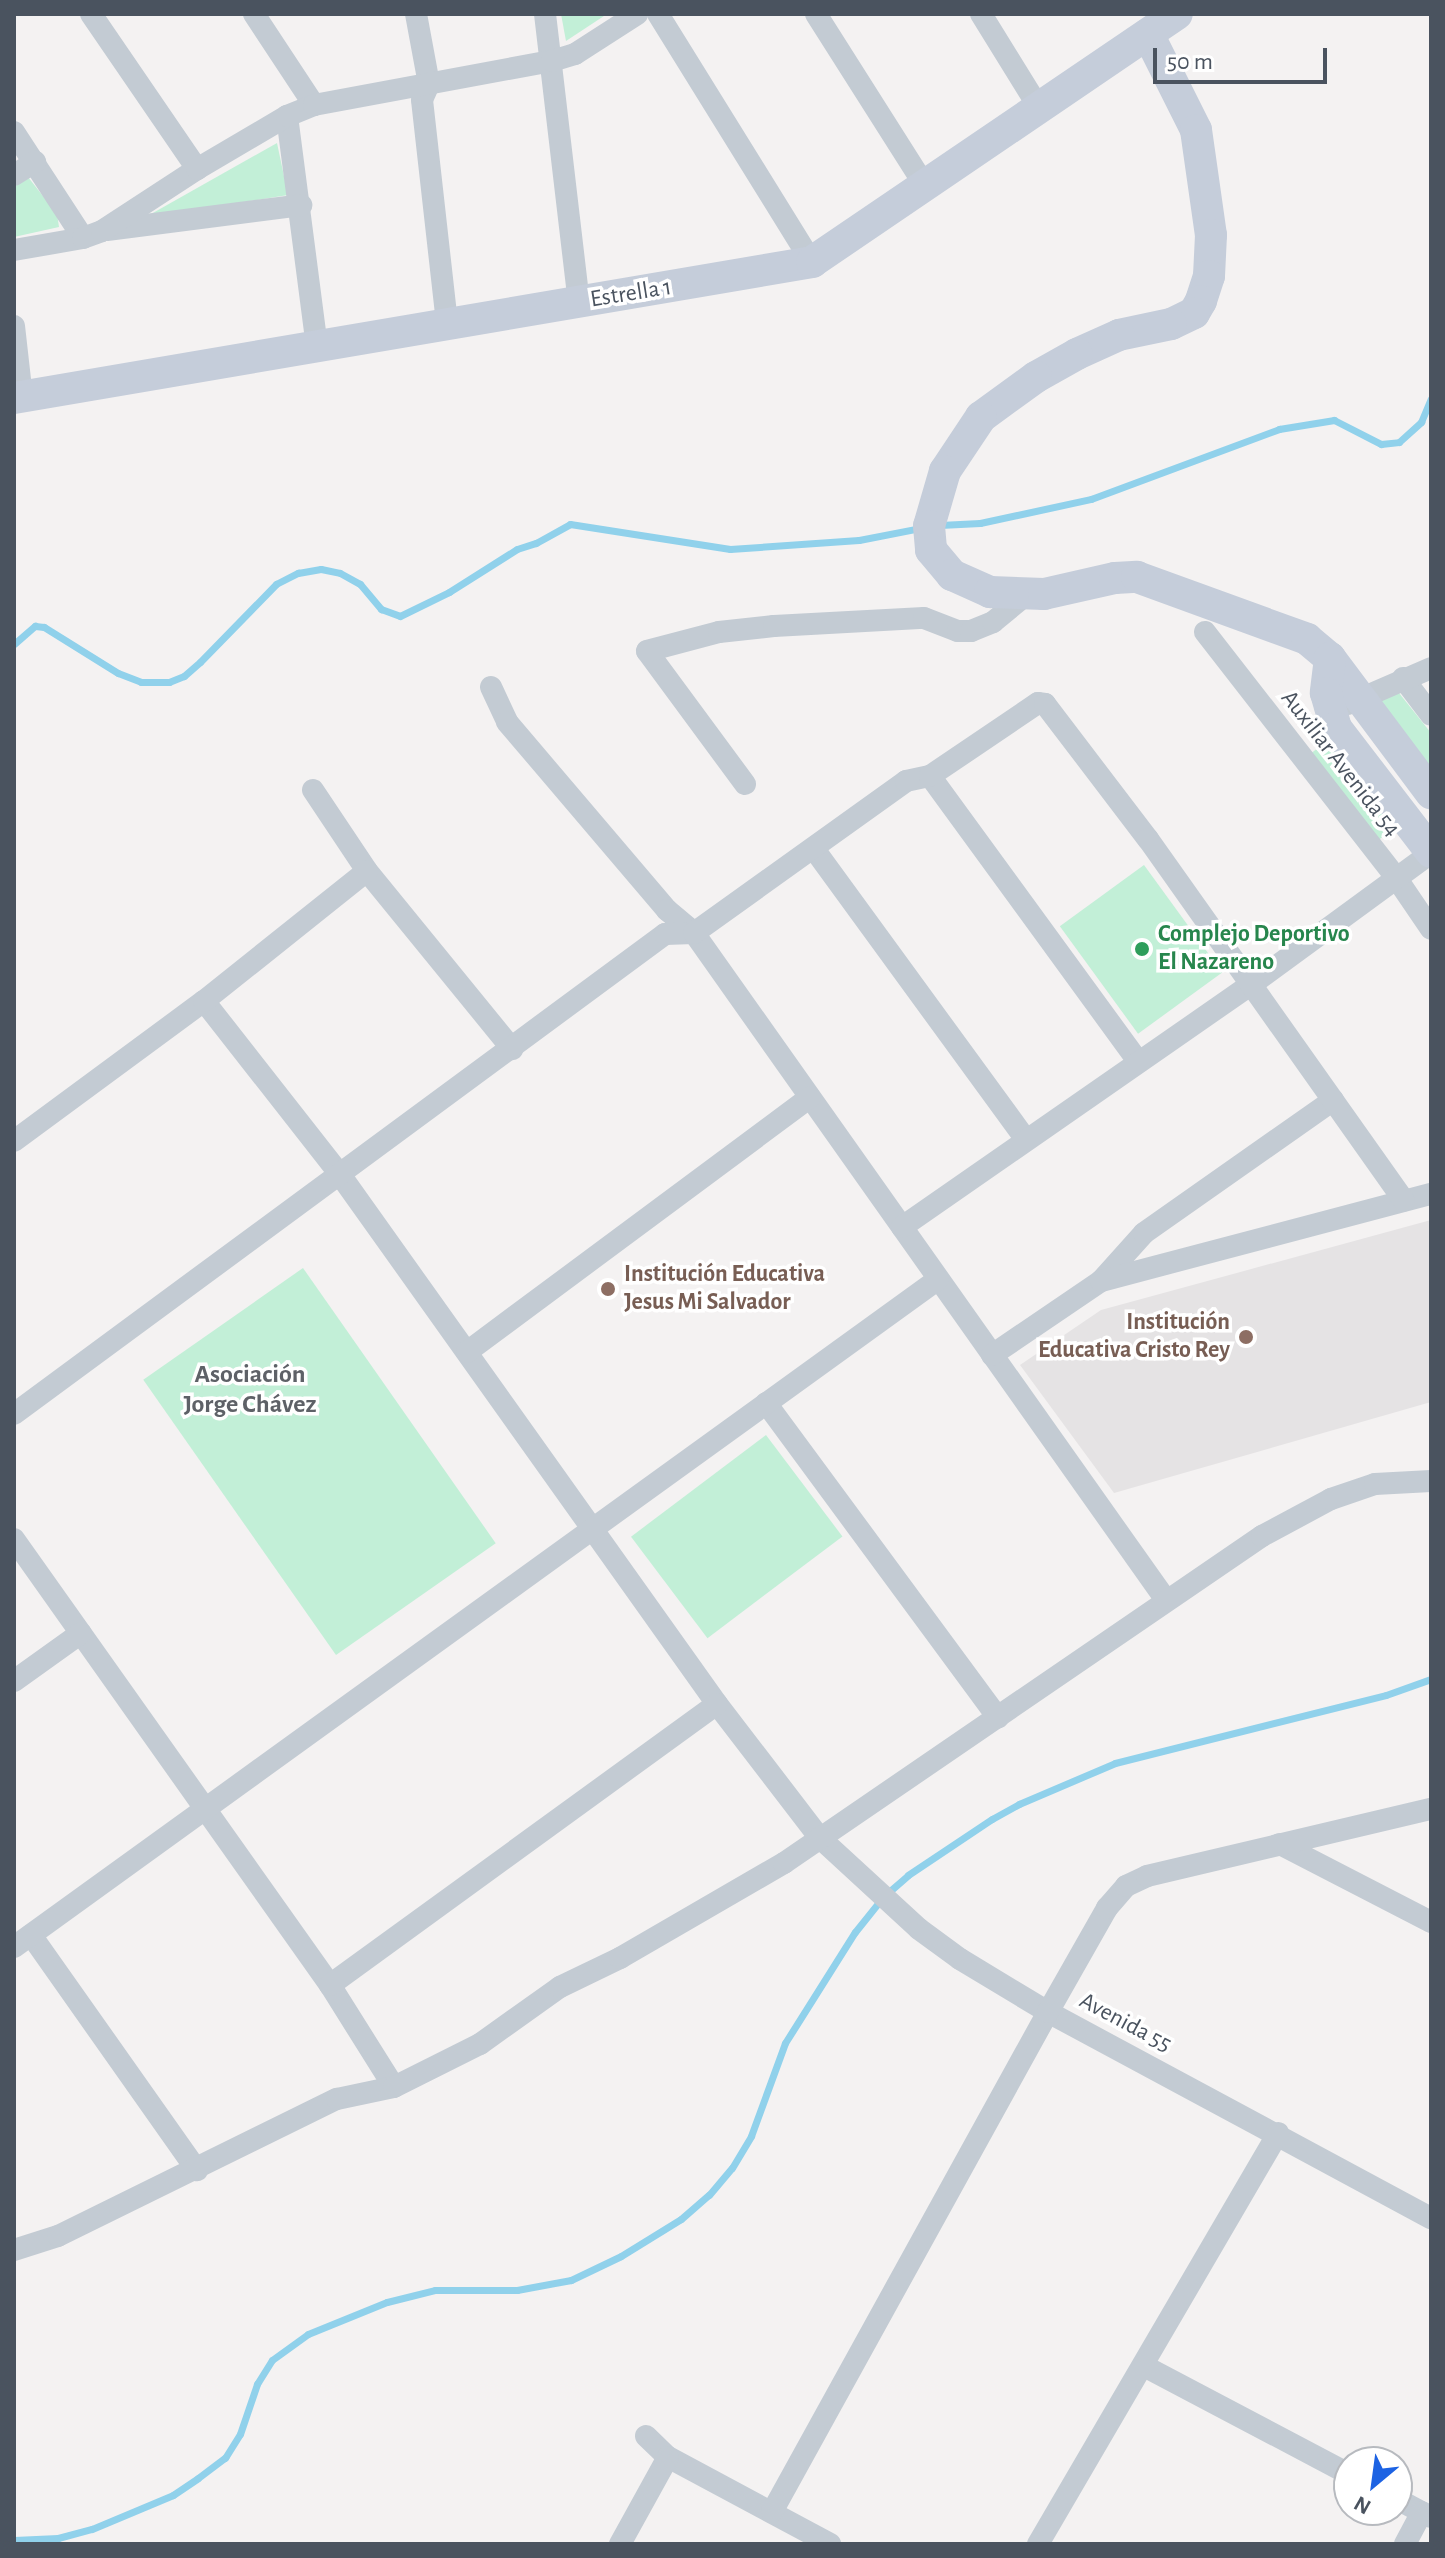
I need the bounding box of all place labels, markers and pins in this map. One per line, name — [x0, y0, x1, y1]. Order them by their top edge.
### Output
place label: Complejo Deportivo El Nazareno — [1158, 921, 1350, 977]
marker: Complejo Deportivo El Nazareno — [1133, 940, 1151, 958]
place label: Institución Educativa Jesus Mi Salvador — [624, 1261, 825, 1317]
marker: Institución Educativa Jesus Mi Salvador — [599, 1280, 617, 1298]
place label: Institución Educativa Cristo Rey — [1038, 1309, 1230, 1365]
marker: Institución Educativa Cristo Rey — [1237, 1328, 1255, 1346]

